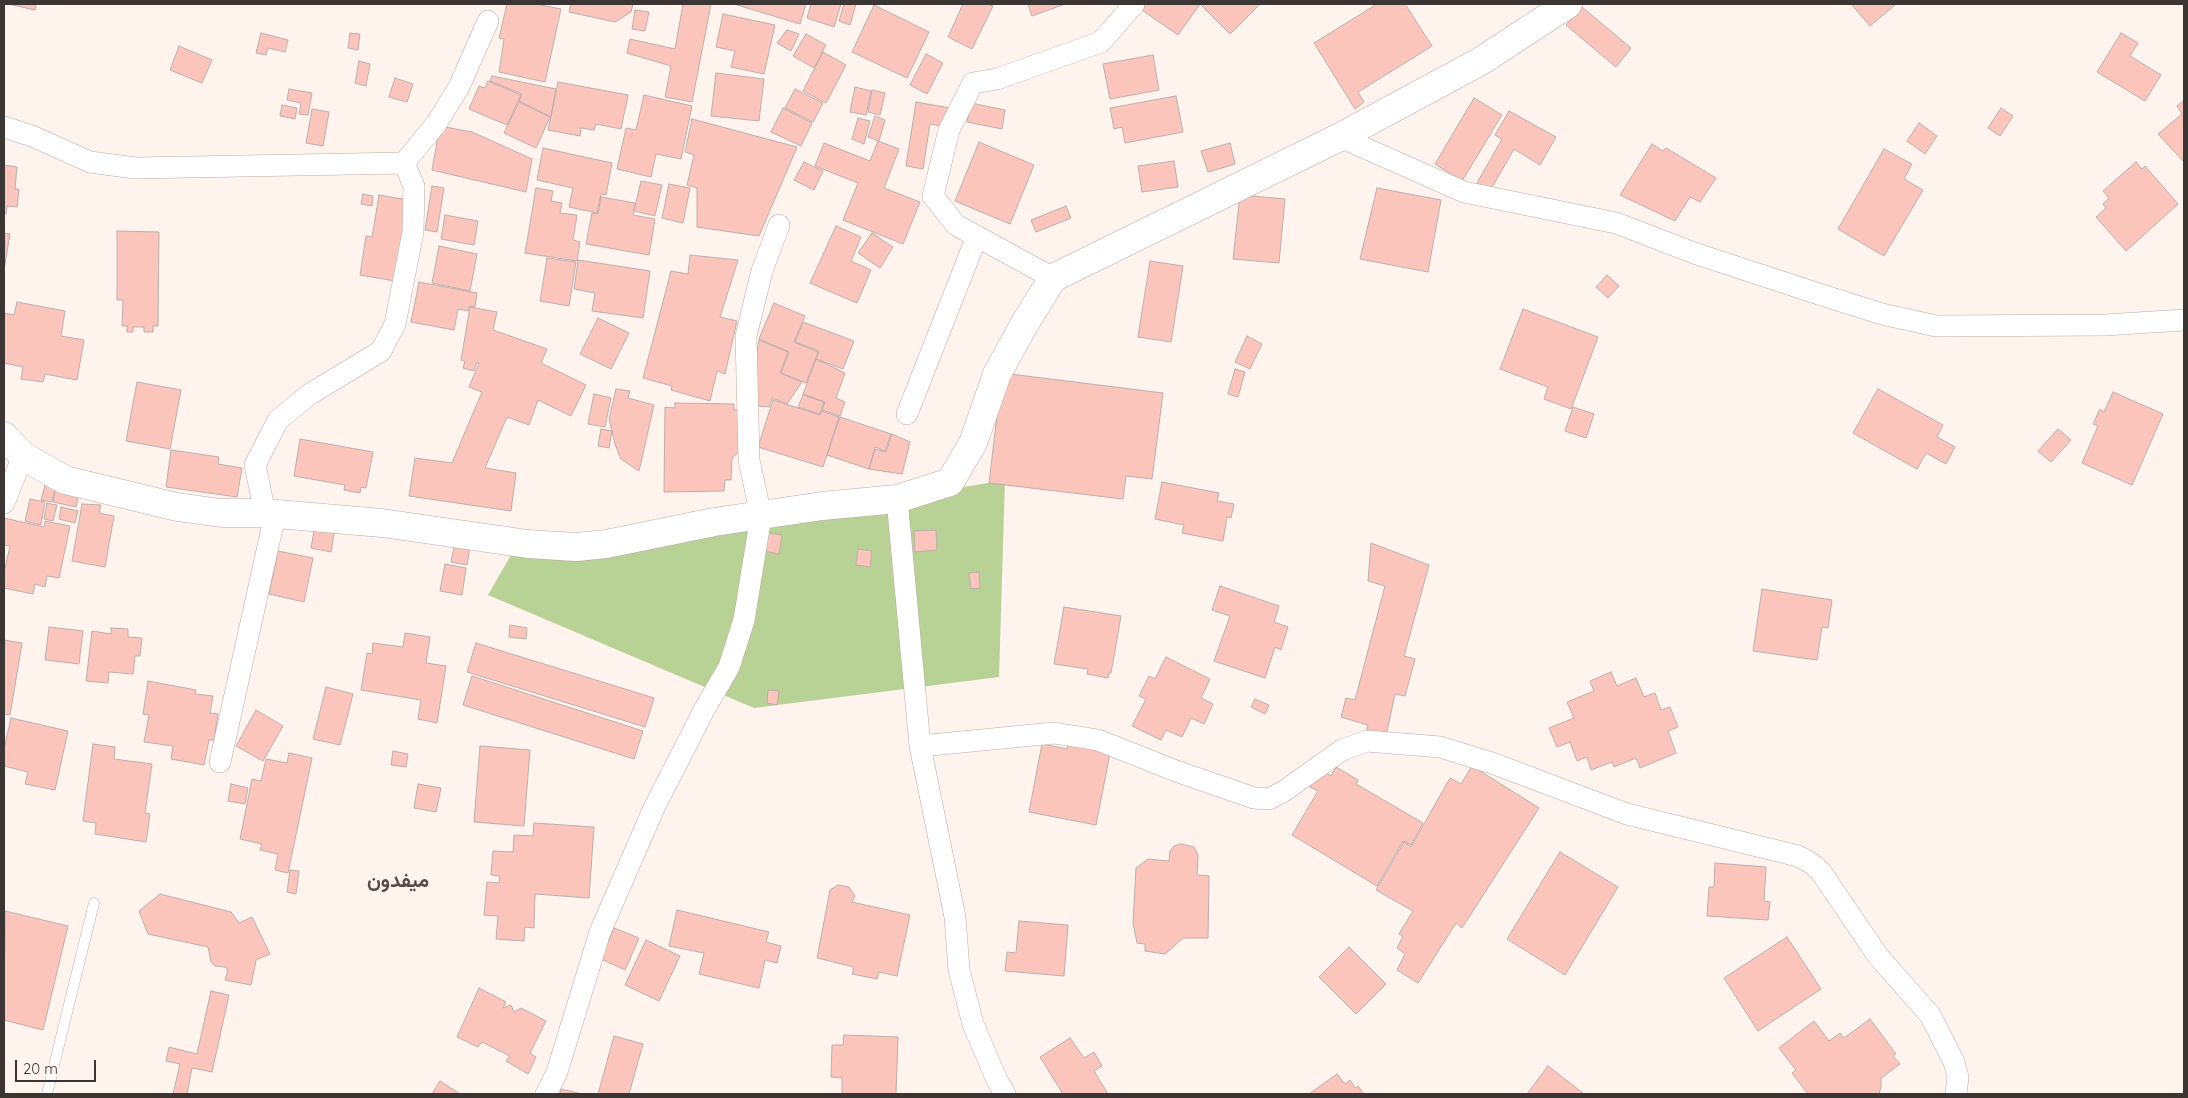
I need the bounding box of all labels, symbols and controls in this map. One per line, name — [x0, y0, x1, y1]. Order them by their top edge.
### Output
district label: ميفدون — [367, 869, 429, 893]
scale bar — [18, 1050, 99, 1082]
text: 20 m — [23, 1059, 58, 1078]

